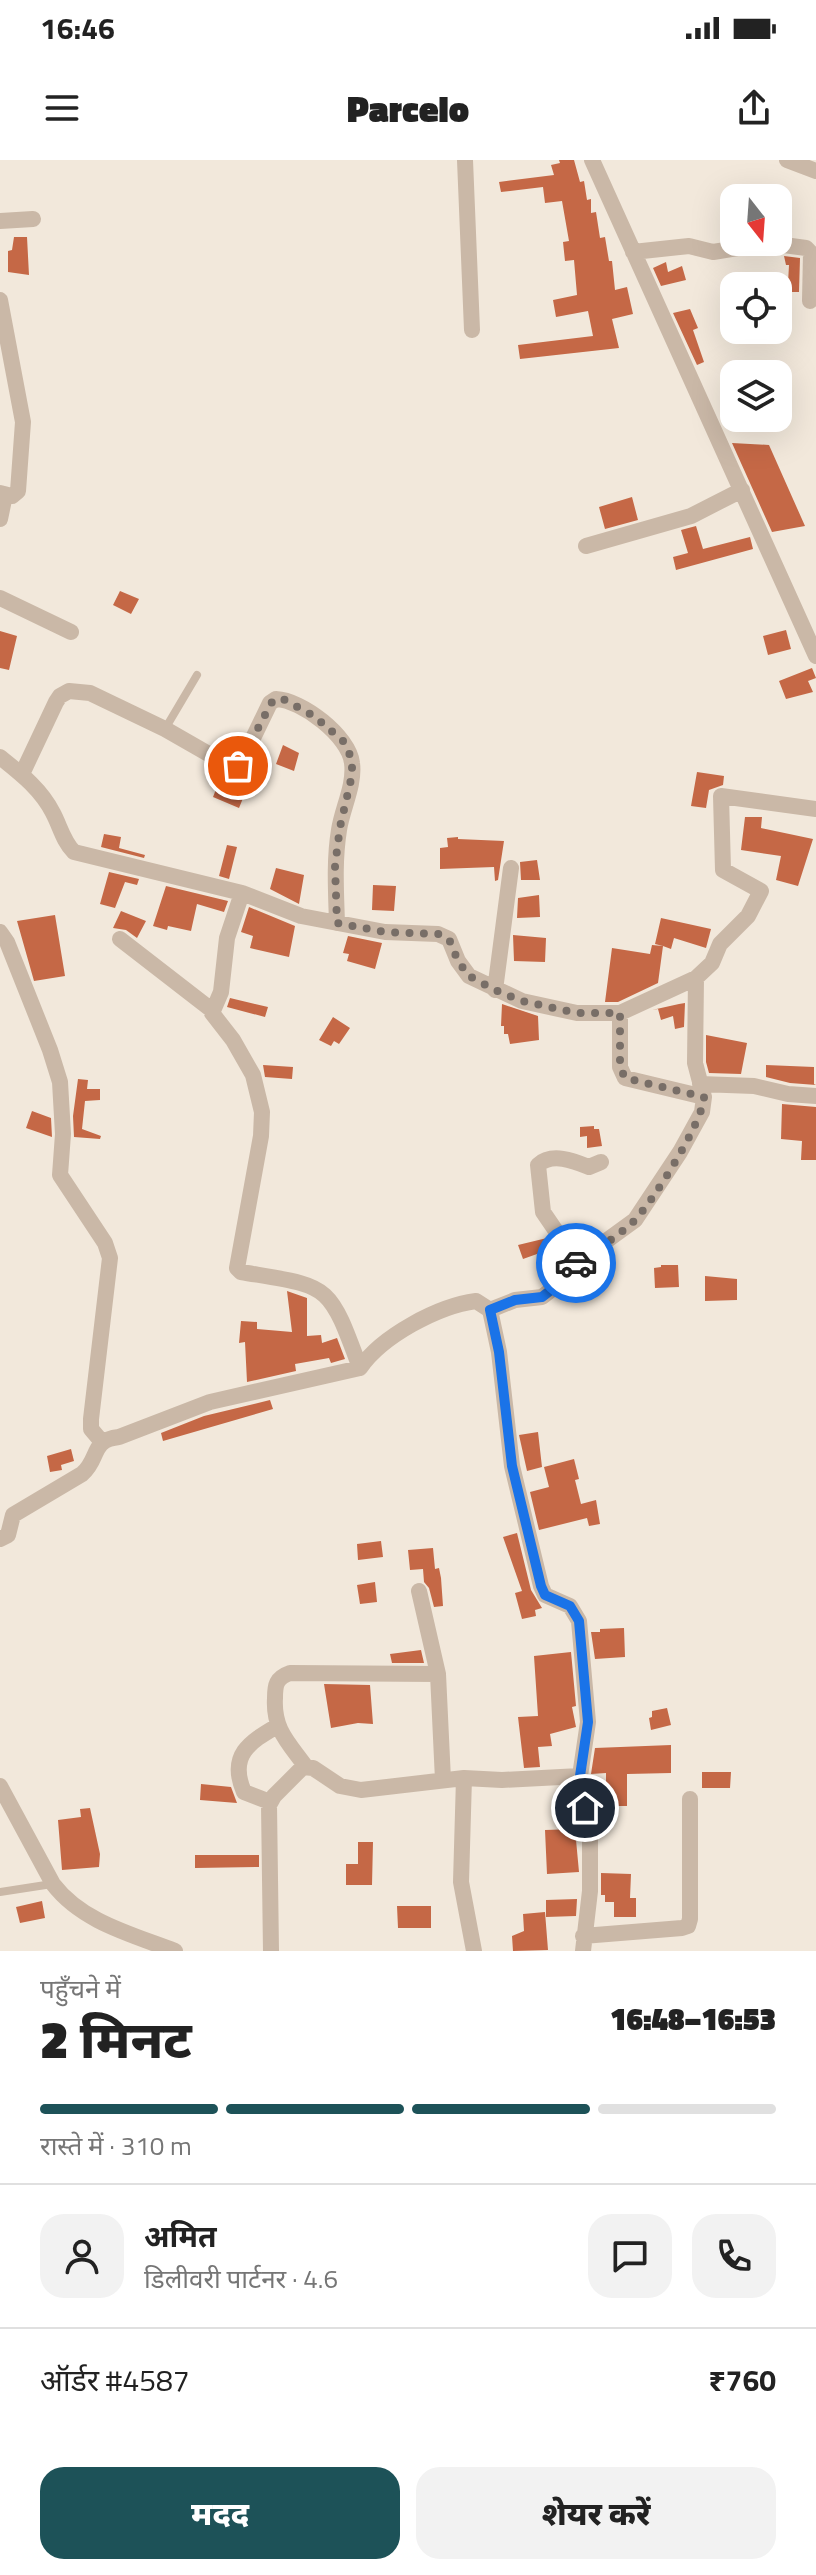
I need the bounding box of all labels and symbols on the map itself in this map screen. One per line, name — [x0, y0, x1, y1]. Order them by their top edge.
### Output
north arrow — [720, 184, 792, 256]
pin — [204, 732, 272, 800]
courier — [536, 1223, 616, 1303]
pin — [551, 1774, 619, 1842]

